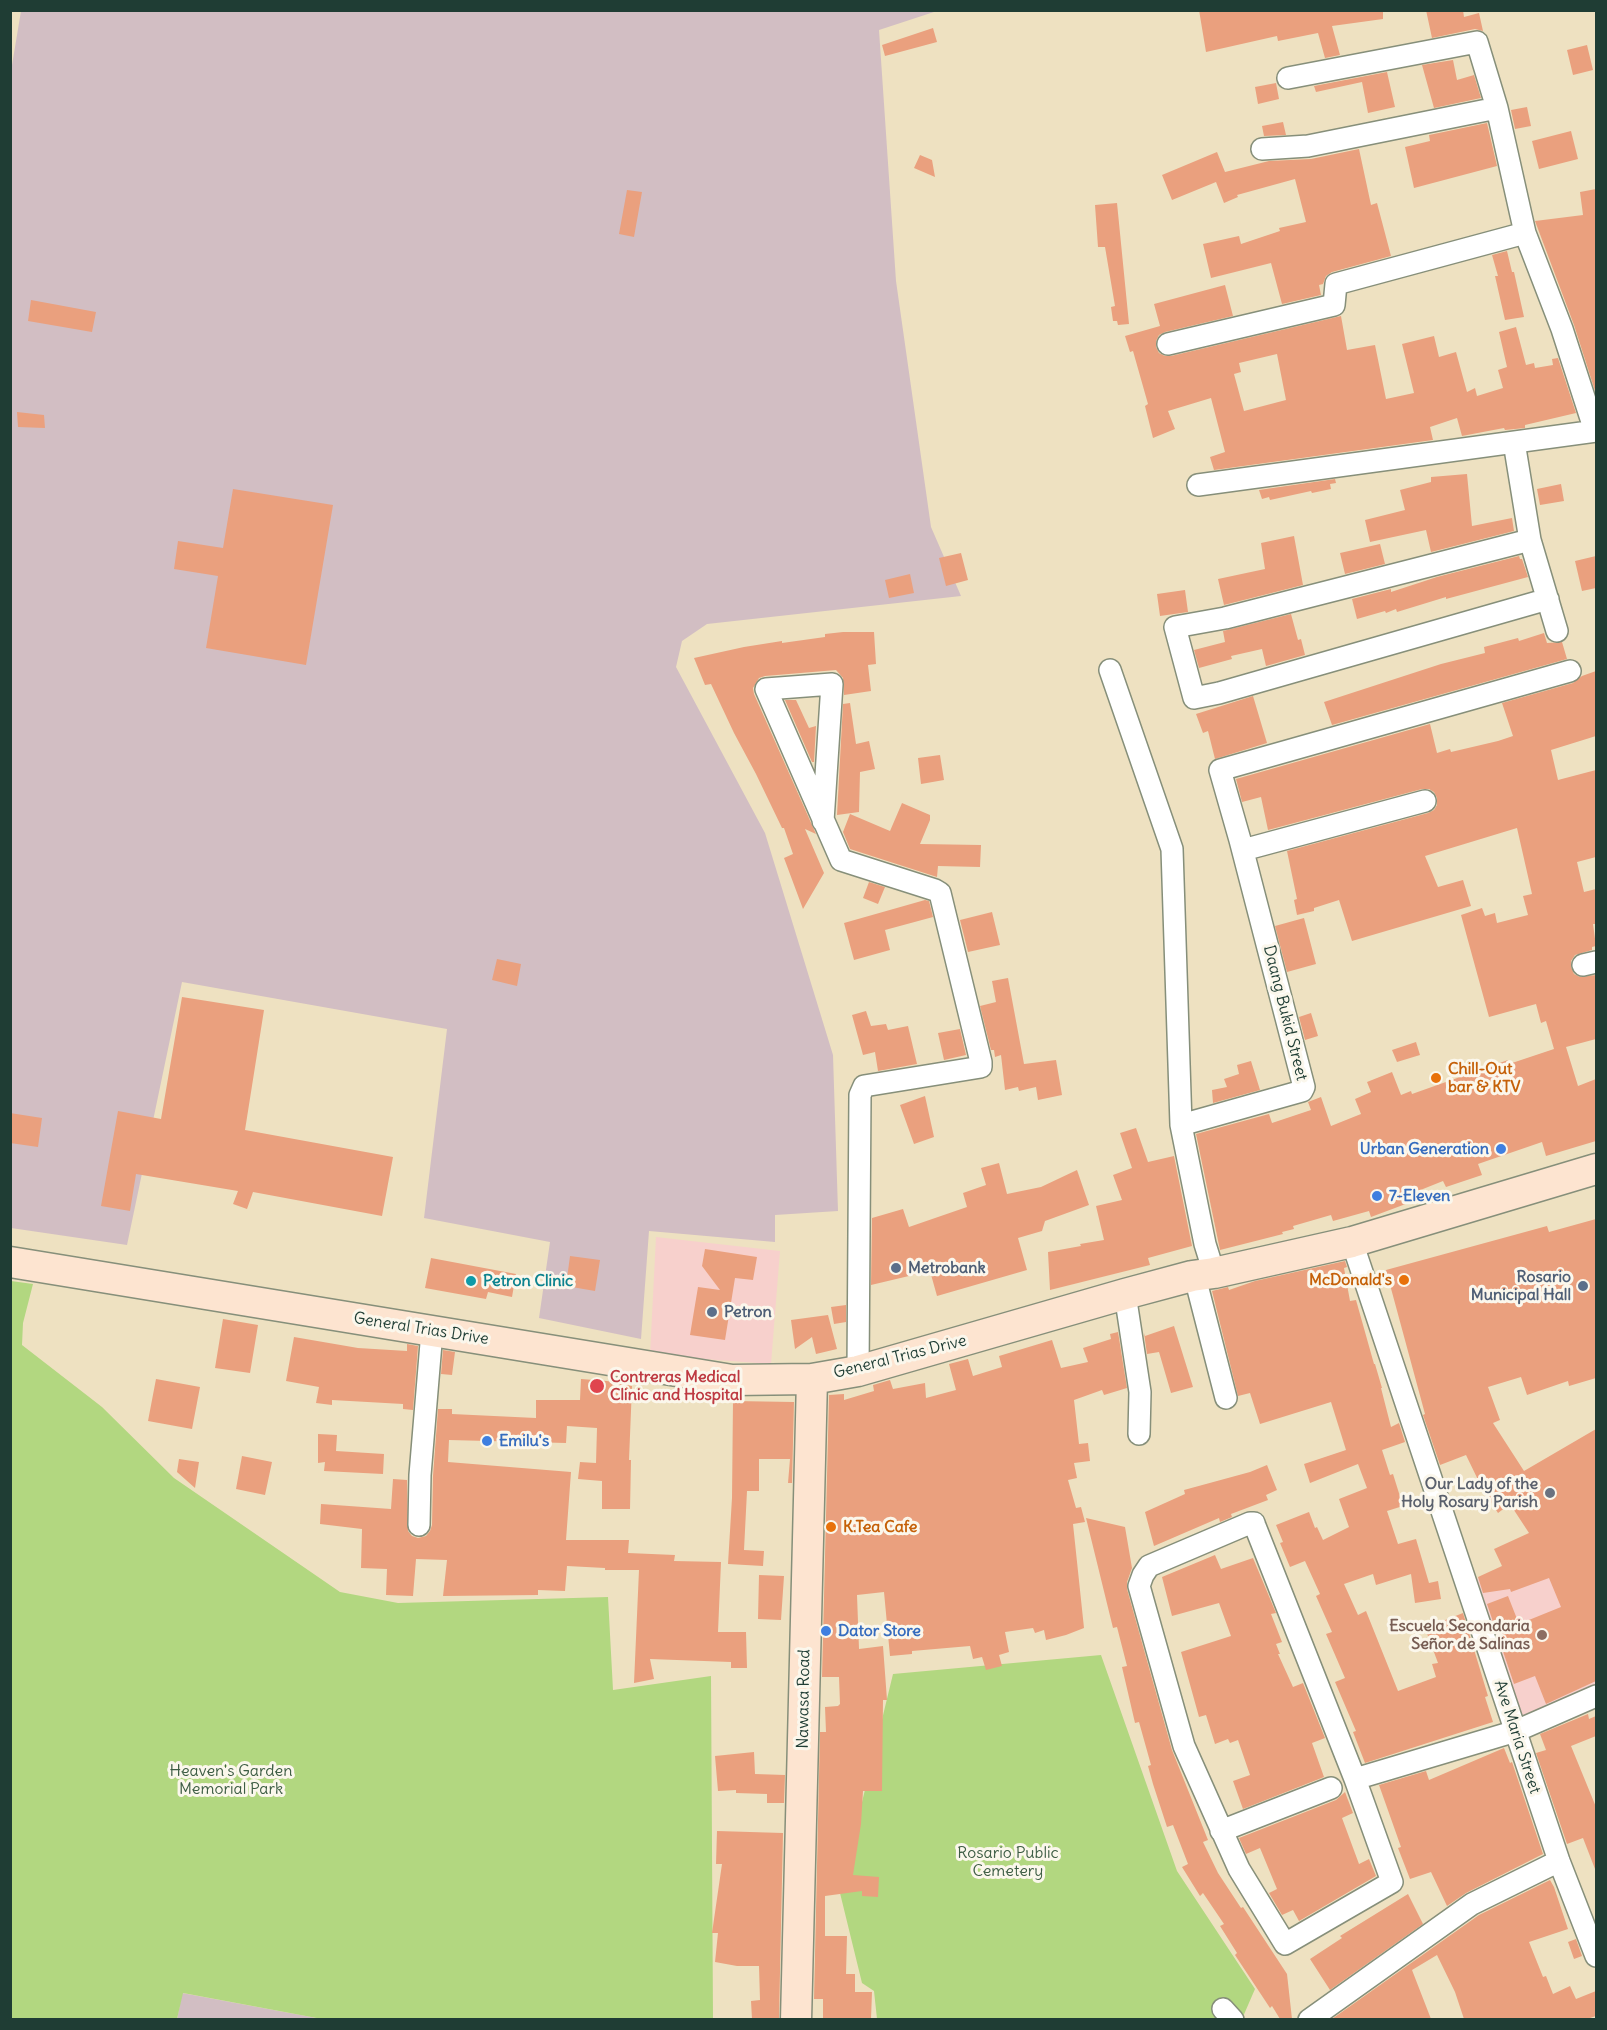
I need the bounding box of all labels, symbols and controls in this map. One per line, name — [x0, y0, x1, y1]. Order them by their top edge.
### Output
street label: Daang Bukid Street — [1259, 943, 1311, 1083]
place label: Chill-Out bar & KTV — [1448, 1059, 1521, 1097]
marker: Chill-Out bar & KTV — [1429, 1071, 1443, 1085]
place label: Urban Generation — [1360, 1139, 1489, 1159]
marker: Urban Generation — [1494, 1142, 1508, 1156]
place label: 7-Eleven — [1389, 1186, 1450, 1206]
marker: 7-Eleven — [1370, 1189, 1384, 1203]
place label: Metrobank — [908, 1258, 986, 1278]
marker: Metrobank — [889, 1261, 903, 1275]
place label: Rosario Municipal Hall — [1471, 1267, 1571, 1305]
place label: McDonald's — [1309, 1270, 1392, 1290]
place label: Petron Clinic — [483, 1271, 573, 1291]
marker: McDonald's — [1397, 1273, 1411, 1287]
marker: Petron Clinic — [464, 1274, 478, 1288]
marker: Rosario Municipal Hall — [1576, 1279, 1590, 1293]
place label: Petron — [724, 1302, 772, 1322]
marker: Petron — [705, 1305, 719, 1319]
street label: General Trias Drive — [352, 1309, 490, 1349]
street label: General Trias Drive — [832, 1331, 968, 1383]
place label: Contreras Medical Clinic and Hospital — [610, 1367, 743, 1405]
marker: Contreras Medical Clinic and Hospital — [588, 1377, 606, 1395]
place label: Emilu's — [499, 1431, 549, 1451]
marker: Emilu's — [480, 1434, 494, 1448]
place label: Our Lady of the Holy Rosary Parish — [1401, 1474, 1538, 1512]
marker: Our Lady of the Holy Rosary Parish — [1543, 1486, 1557, 1500]
place label: K.Tea Cafe — [843, 1517, 917, 1537]
marker: K.Tea Cafe — [824, 1520, 838, 1534]
place label: Escuela Secondaria Señor de Salinas — [1389, 1616, 1530, 1654]
place label: Dator Store — [838, 1621, 921, 1641]
marker: Dator Store — [819, 1624, 833, 1638]
marker: Escuela Secondaria Señor de Salinas — [1535, 1628, 1549, 1642]
street label: Nawasa Road — [794, 1649, 814, 1749]
street label: Ave Maria Street — [1490, 1678, 1544, 1796]
park label: Heaven's Garden Memorial Park — [170, 1761, 292, 1799]
park label: Rosario Public Cemetery — [957, 1843, 1059, 1881]

